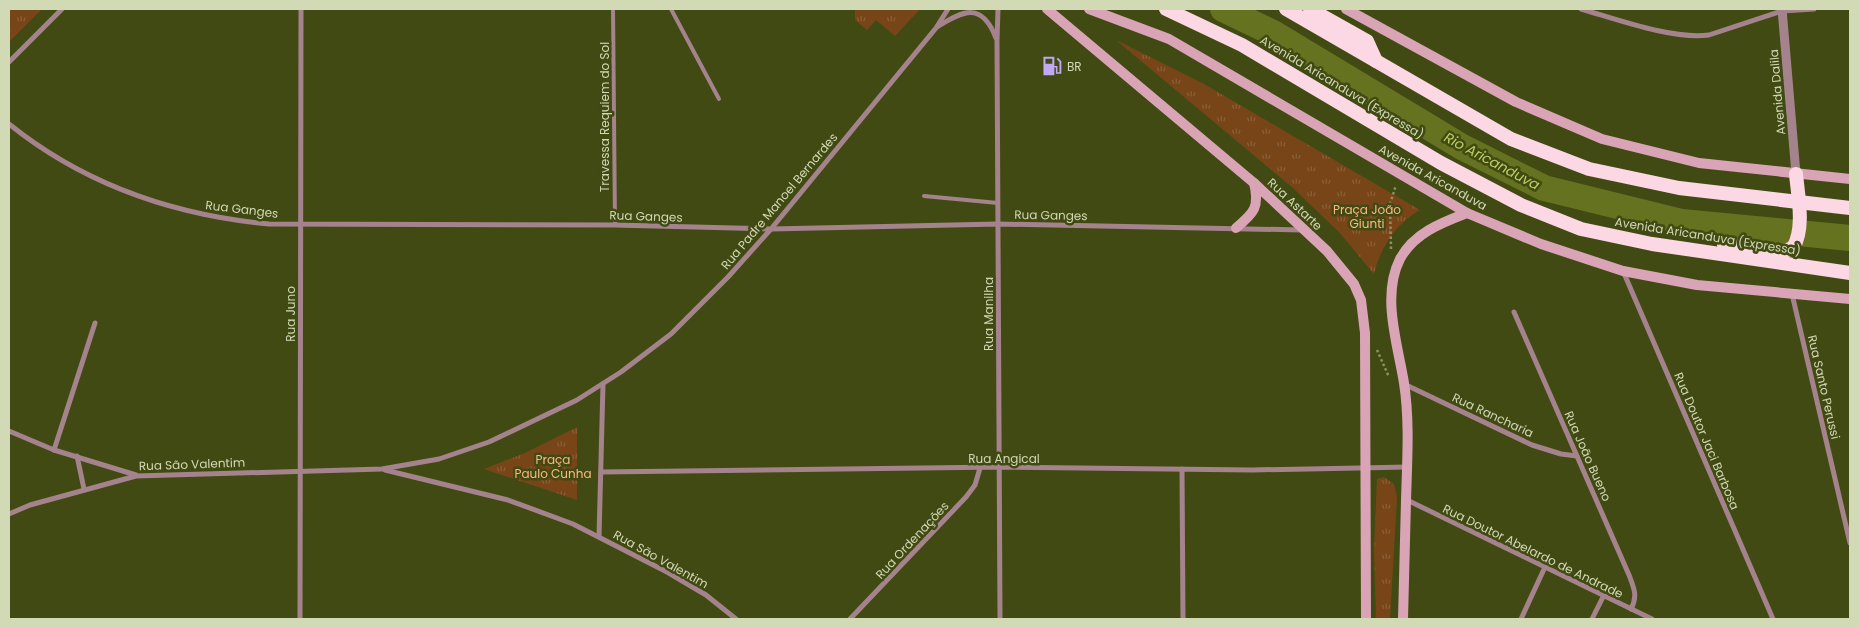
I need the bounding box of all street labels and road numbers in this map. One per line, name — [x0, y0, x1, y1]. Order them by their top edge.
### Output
street label: Avenida Aricanduva (Expressa) — [1257, 31, 1427, 143]
street label: Travessa Requiem do Sol — [596, 42, 613, 192]
street label: Avenida Dalila — [1765, 48, 1789, 136]
street label: Rua Padre Manoel Bernardes — [717, 129, 841, 273]
street label: Avenida Aricanduva — [1376, 140, 1490, 214]
street label: Rua Astarte — [1264, 174, 1326, 234]
street label: Rua Ganges — [205, 196, 279, 222]
street label: Rua Ganges — [609, 206, 683, 226]
street label: Rua Ganges — [1014, 206, 1088, 224]
street label: Avenida Aricanduva (Expressa) — [1614, 213, 1802, 259]
street label: Rua Manilha — [980, 277, 997, 351]
street label: Rua Juno — [282, 286, 299, 342]
street label: Rua Santo Perussi — [1804, 333, 1844, 441]
street label: Rua Doutor Jaci Barbosa — [1670, 370, 1744, 512]
street label: Rua Rancharia — [1450, 389, 1536, 441]
street label: Rua João Bueno — [1560, 408, 1616, 504]
street label: Rua Angical — [968, 450, 1040, 467]
street label: Rua São Valentim — [139, 454, 245, 474]
street label: Rua Ordenações — [872, 498, 952, 582]
street label: Rua Doutor Abelardo de Andrade — [1440, 500, 1626, 602]
street label: Rua São Valentim — [610, 526, 712, 592]

